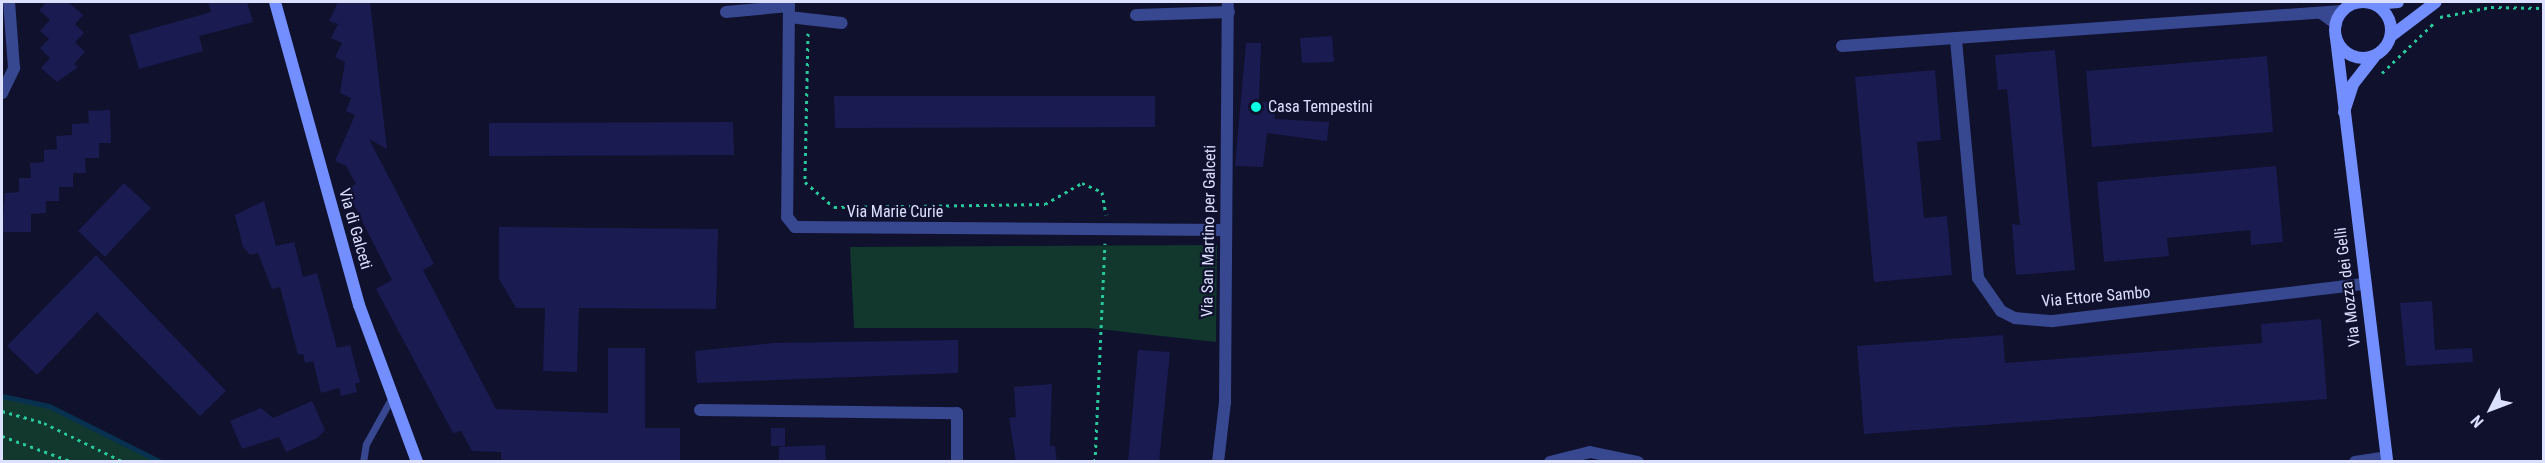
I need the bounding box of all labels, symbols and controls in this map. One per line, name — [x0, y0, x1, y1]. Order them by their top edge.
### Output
place label: Casa Tempestini — [1268, 97, 1373, 117]
marker: Casa Tempestini — [1249, 100, 1263, 114]
street label: Via San Martino per Galceti — [1198, 145, 1220, 317]
street label: Via di Galceti — [334, 186, 376, 272]
street label: Via Marie Curie — [847, 202, 943, 222]
street label: Via Mozza dei Gelli — [2331, 226, 2365, 348]
street label: Via Ettore Sambo — [2041, 283, 2151, 311]
north arrow — [2461, 379, 2521, 439]
text: N — [2467, 411, 2488, 431]

